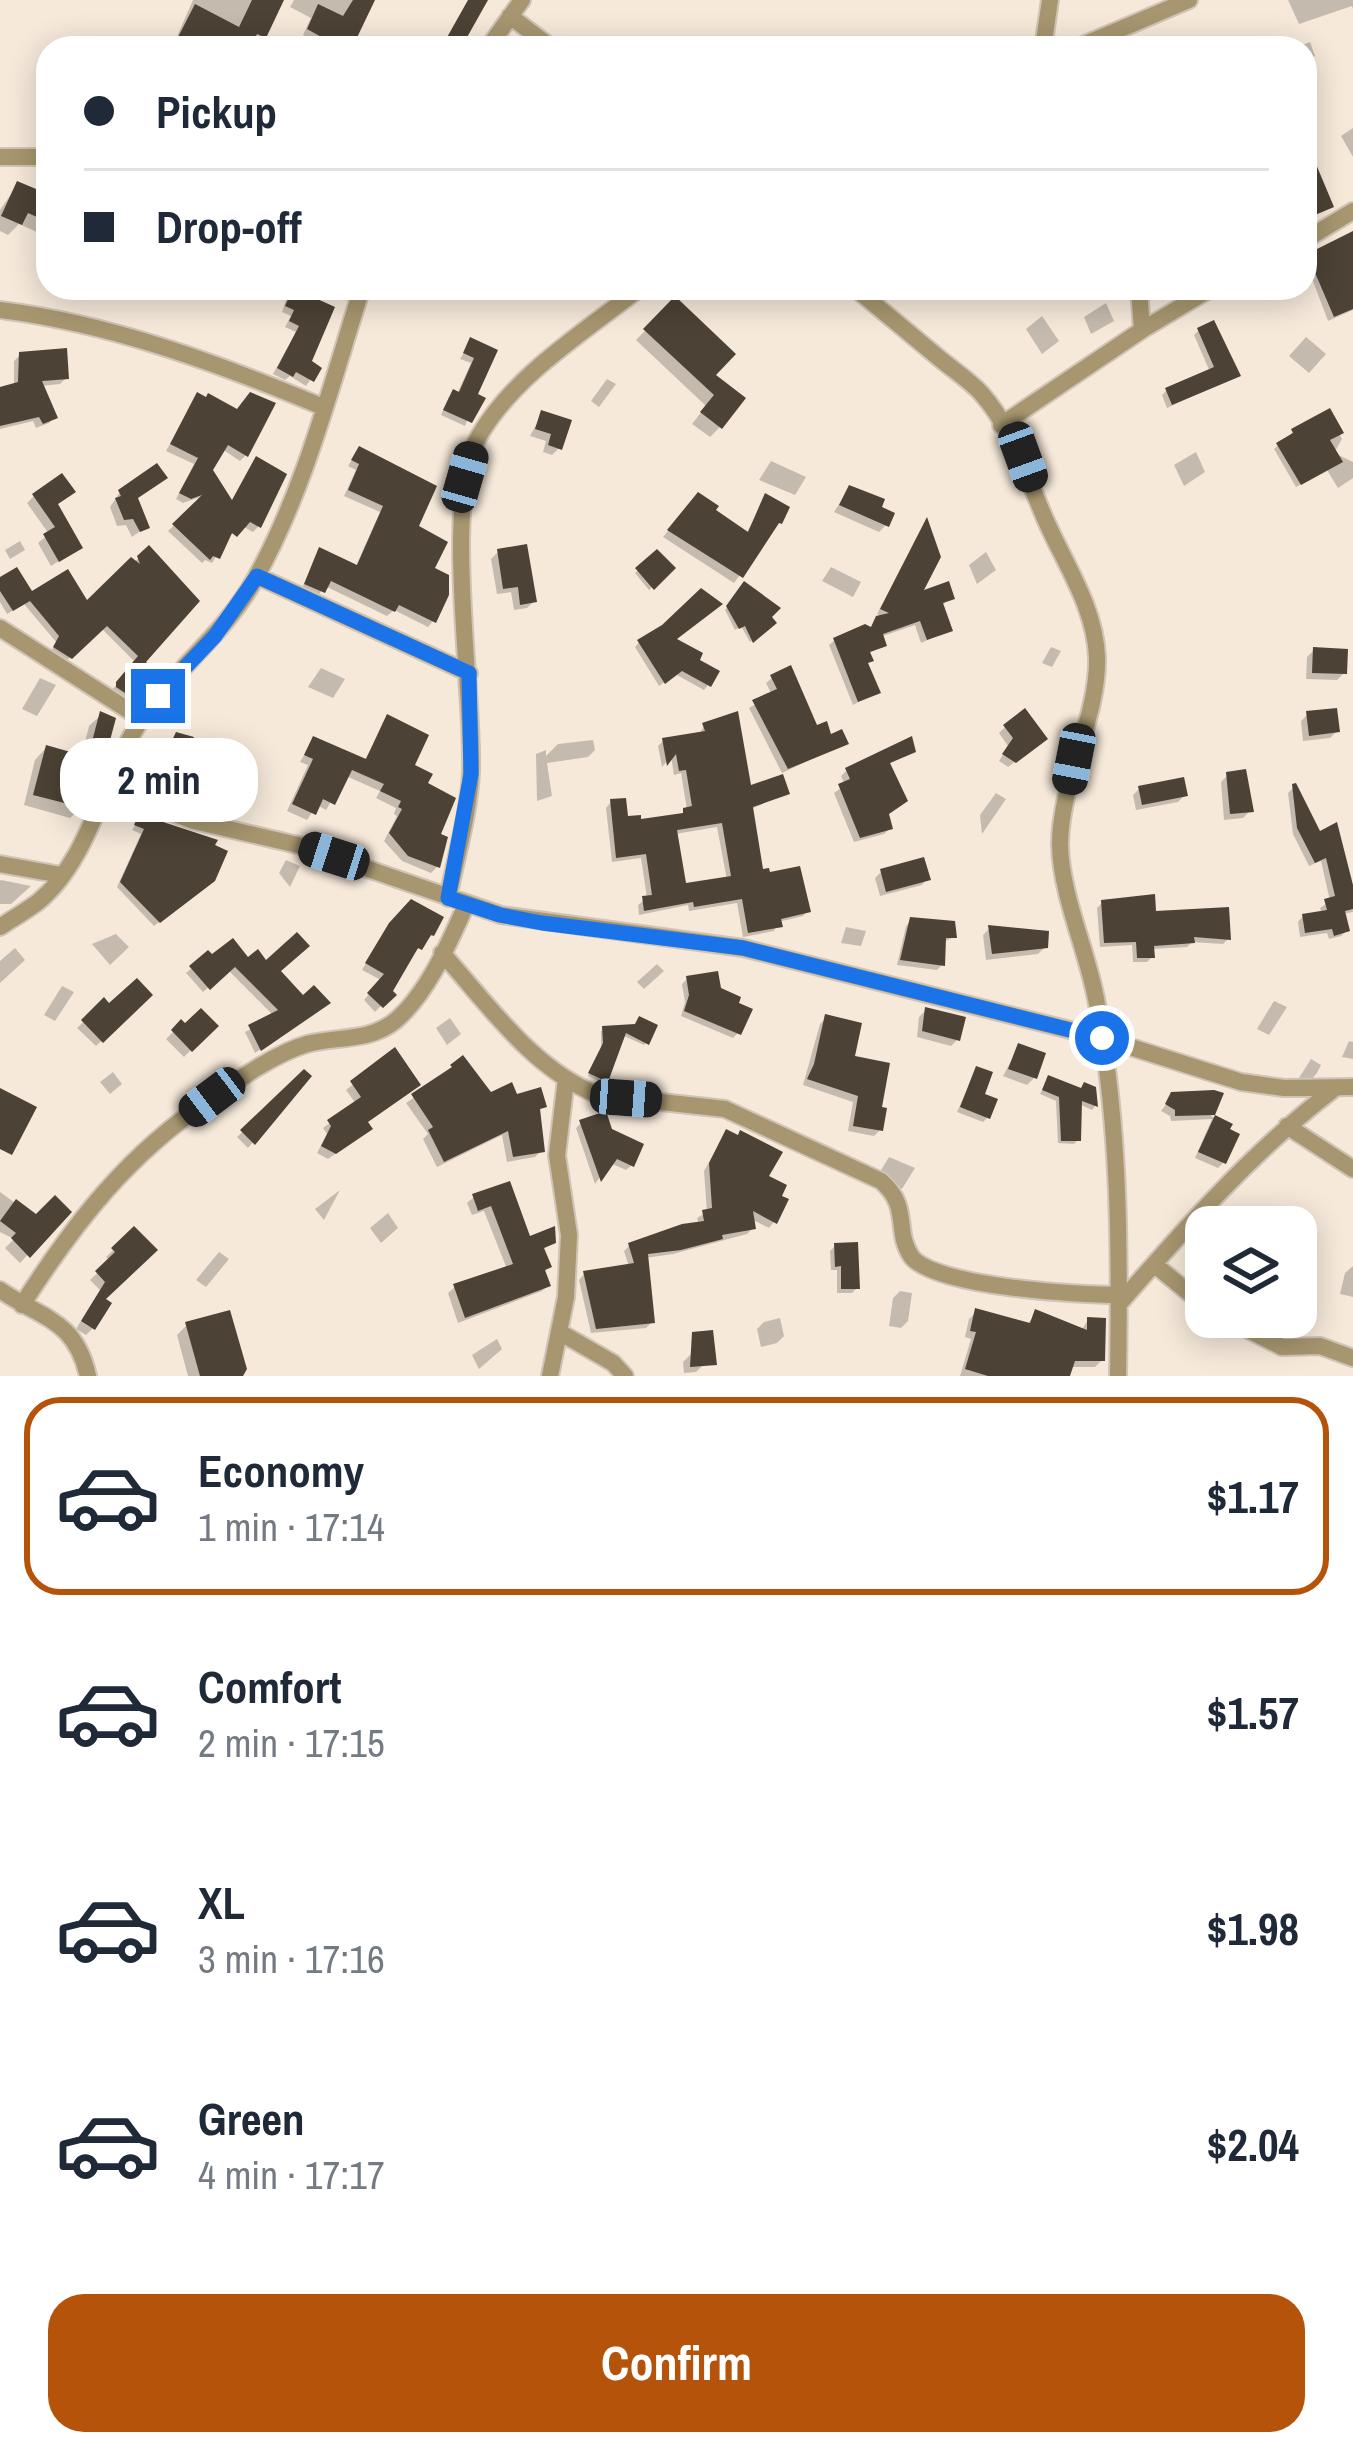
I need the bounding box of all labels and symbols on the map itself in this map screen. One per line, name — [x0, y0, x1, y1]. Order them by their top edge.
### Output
car — [994, 417, 1052, 497]
car — [438, 437, 492, 517]
route end — [131, 669, 185, 723]
car — [1049, 720, 1099, 798]
callout: 2 min — [59, 738, 257, 822]
car — [294, 828, 374, 884]
route start — [1075, 1011, 1129, 1065]
car — [172, 1061, 252, 1133]
car — [589, 1078, 663, 1118]

